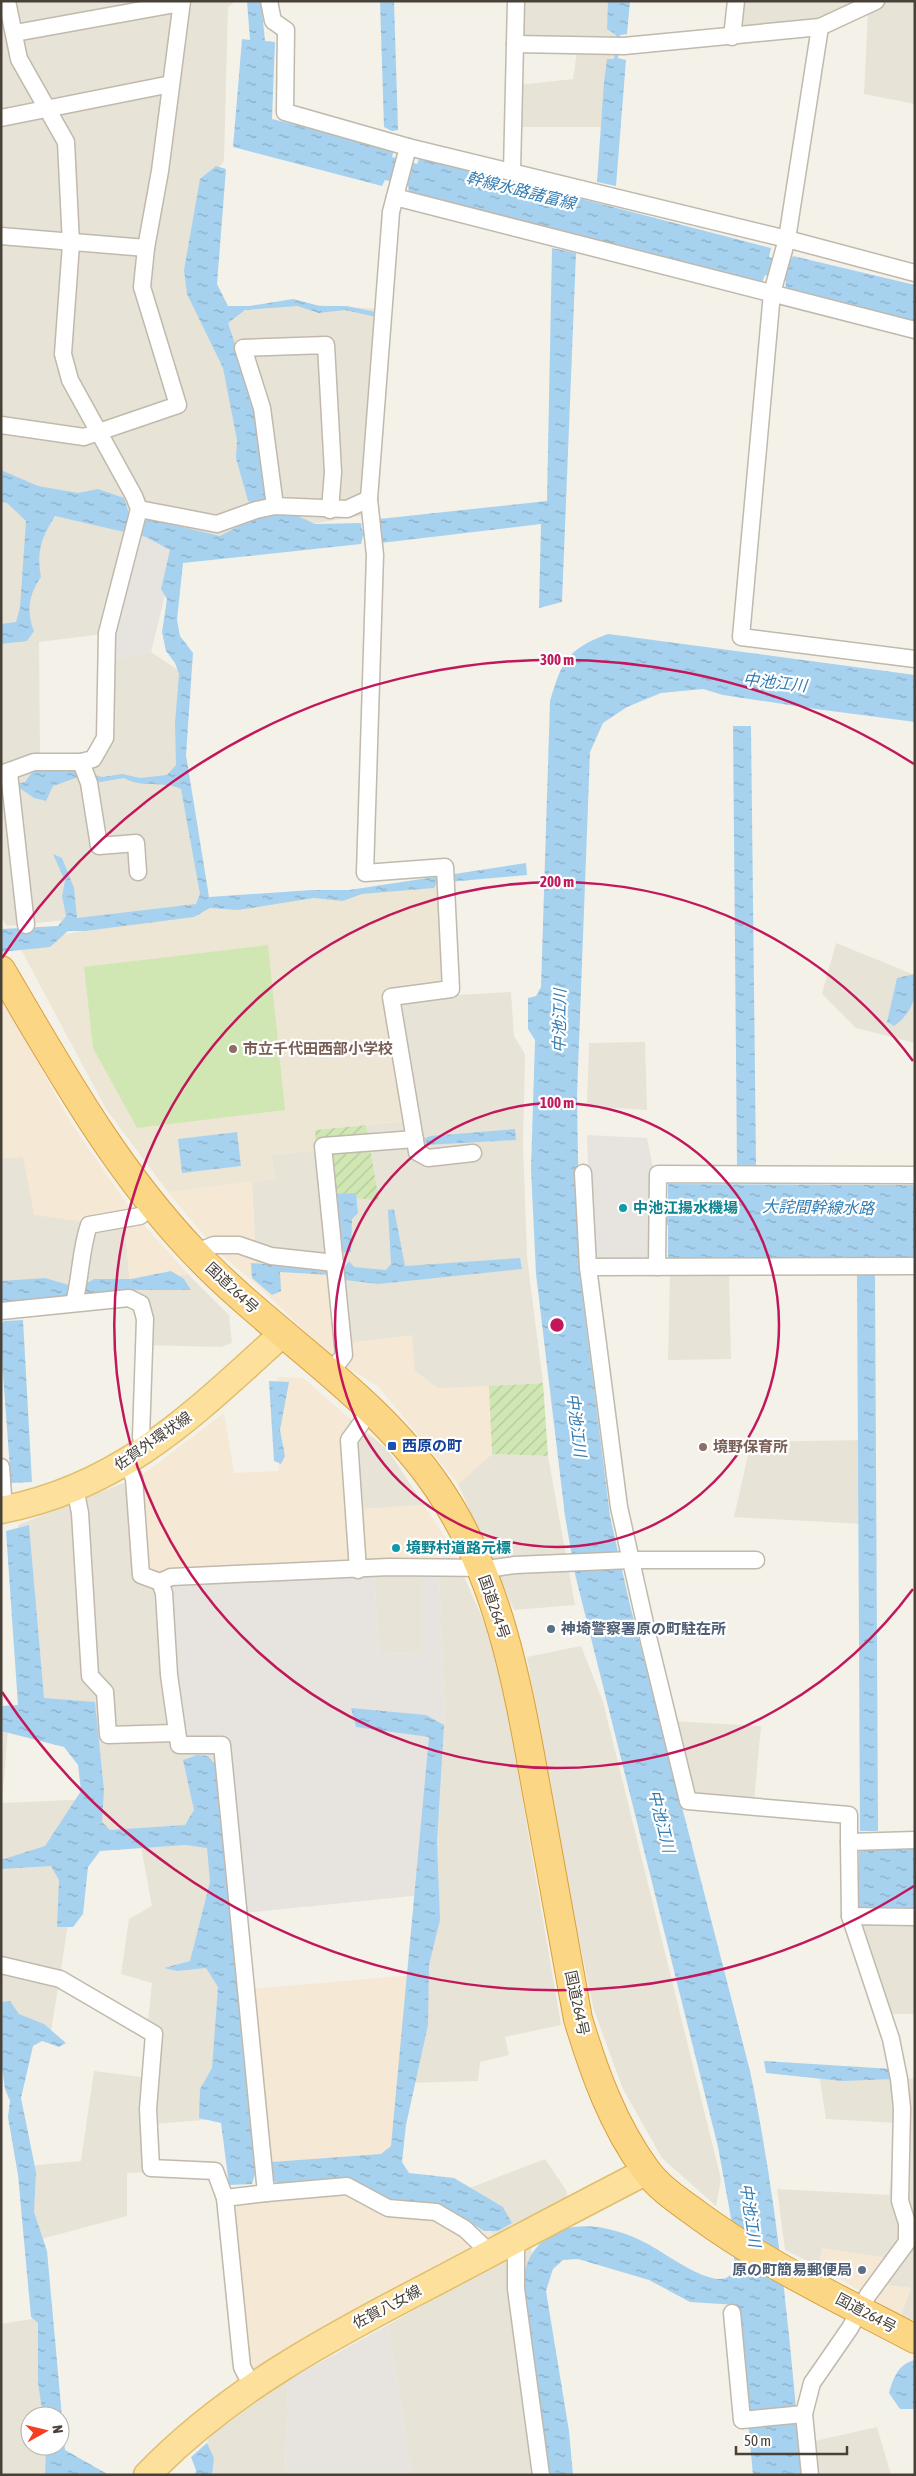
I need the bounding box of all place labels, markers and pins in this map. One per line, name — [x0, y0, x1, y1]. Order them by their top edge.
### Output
place label: 市立千代田西部小学校 — [243, 1040, 393, 1057]
marker: 市立千代田西部小学校 — [227, 1043, 239, 1055]
place label: 中池江揚水機場 — [633, 1199, 738, 1216]
marker: 中池江揚水機場 — [617, 1202, 629, 1214]
centre of rings — [548, 1316, 566, 1334]
place label: 西原の町 — [402, 1437, 462, 1454]
place label: 境野保育所 — [713, 1438, 788, 1455]
marker: 西原の町 — [386, 1440, 398, 1452]
marker: 境野保育所 — [697, 1441, 709, 1453]
place label: 境野村道路元標 — [406, 1539, 511, 1556]
marker: 境野村道路元標 — [390, 1542, 402, 1554]
place label: 神埼警察署原の町駐在所 — [560, 1620, 726, 1637]
marker: 神埼警察署原の町駐在所 — [545, 1623, 557, 1635]
place label: 原の町簡易郵便局 — [732, 2261, 852, 2278]
marker: 原の町簡易郵便局 — [856, 2264, 868, 2276]

